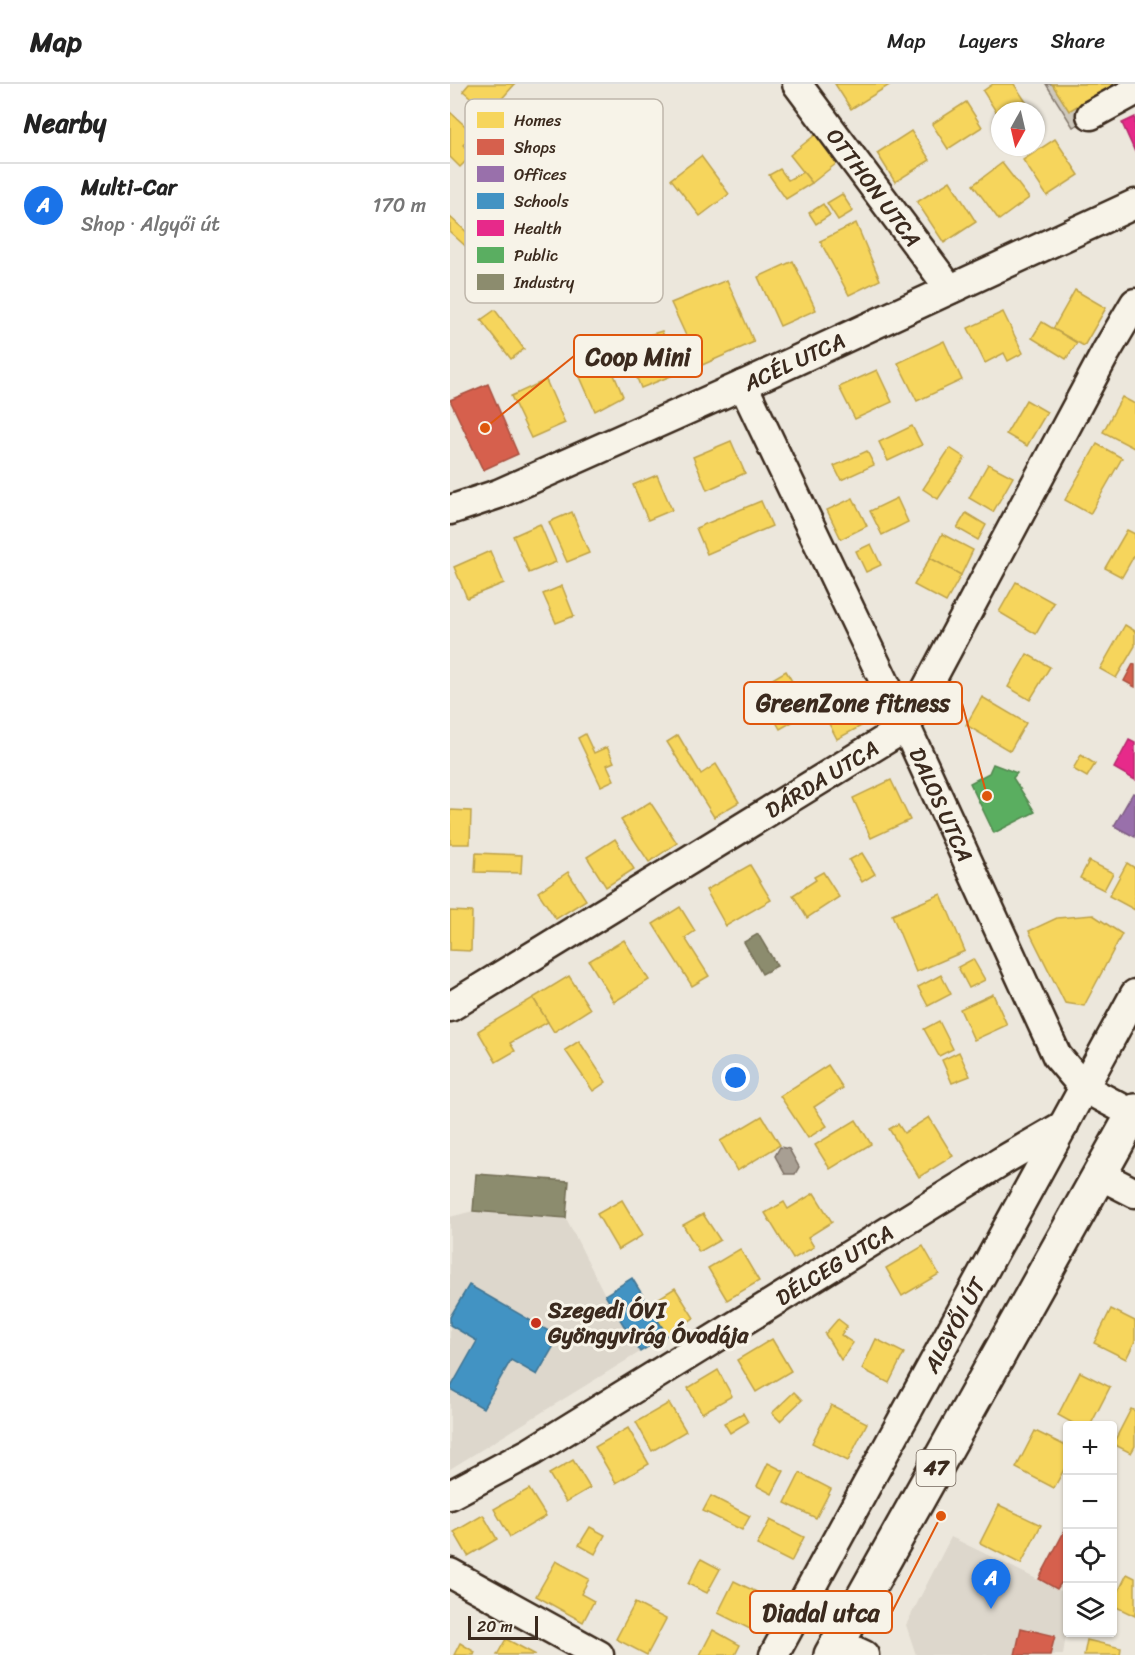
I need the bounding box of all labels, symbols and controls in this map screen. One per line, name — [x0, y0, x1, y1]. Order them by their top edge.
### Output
text: Map — [30, 17, 82, 66]
text: Map — [887, 22, 926, 60]
text: Layers — [959, 22, 1018, 60]
text: Share — [1051, 22, 1105, 60]
legend — [465, 99, 663, 303]
text: Nearby — [24, 100, 106, 146]
north arrow — [991, 102, 1045, 156]
text: Homes — [514, 106, 562, 135]
street label: OTTHON UTCA — [816, 119, 932, 256]
text: Shops — [514, 133, 556, 162]
text: Offices — [514, 160, 567, 189]
text: Multi-Car — [81, 168, 177, 207]
text: Schools — [514, 187, 569, 216]
text: A — [37, 188, 50, 223]
text: 170 m — [373, 188, 426, 223]
text: Shop · Algyői út — [81, 207, 220, 242]
text: Health — [514, 214, 562, 243]
text: Public — [514, 241, 558, 270]
text: Industry — [513, 268, 575, 297]
street label: ACÉL UTCA — [736, 321, 852, 403]
callout: Coop Mini — [574, 335, 702, 377]
text: Coop Mini — [585, 336, 692, 378]
callout: GreenZone fitness — [744, 682, 962, 724]
text: GreenZone fitness — [756, 682, 951, 724]
street label: DÁRDA UTCA — [757, 729, 886, 829]
street label: DALOS UTCA — [898, 741, 984, 869]
your location — [721, 1063, 750, 1092]
street label: DÉLCEG UTCA — [768, 1214, 901, 1317]
street label: ALGYŐI ÚT — [912, 1269, 998, 1381]
place label: Szegedi ÓVI Gyöngyvirág Óvodája — [547, 1291, 749, 1355]
marker: Szegedi ÓVI Gyöngyvirág Óvodája — [529, 1316, 543, 1330]
map controls — [1063, 1421, 1117, 1637]
button: + — [1063, 1421, 1117, 1475]
road number: 47 — [916, 1450, 956, 1486]
button: − — [1063, 1475, 1117, 1529]
button: locate — [1063, 1529, 1117, 1583]
pin: A — [972, 1560, 1010, 1609]
button: layers — [1063, 1583, 1117, 1637]
callout: Diadal utca — [750, 1591, 892, 1633]
text: Diadal utca — [762, 1592, 881, 1634]
text: 20 m — [477, 1612, 513, 1641]
scale bar — [468, 1613, 538, 1640]

